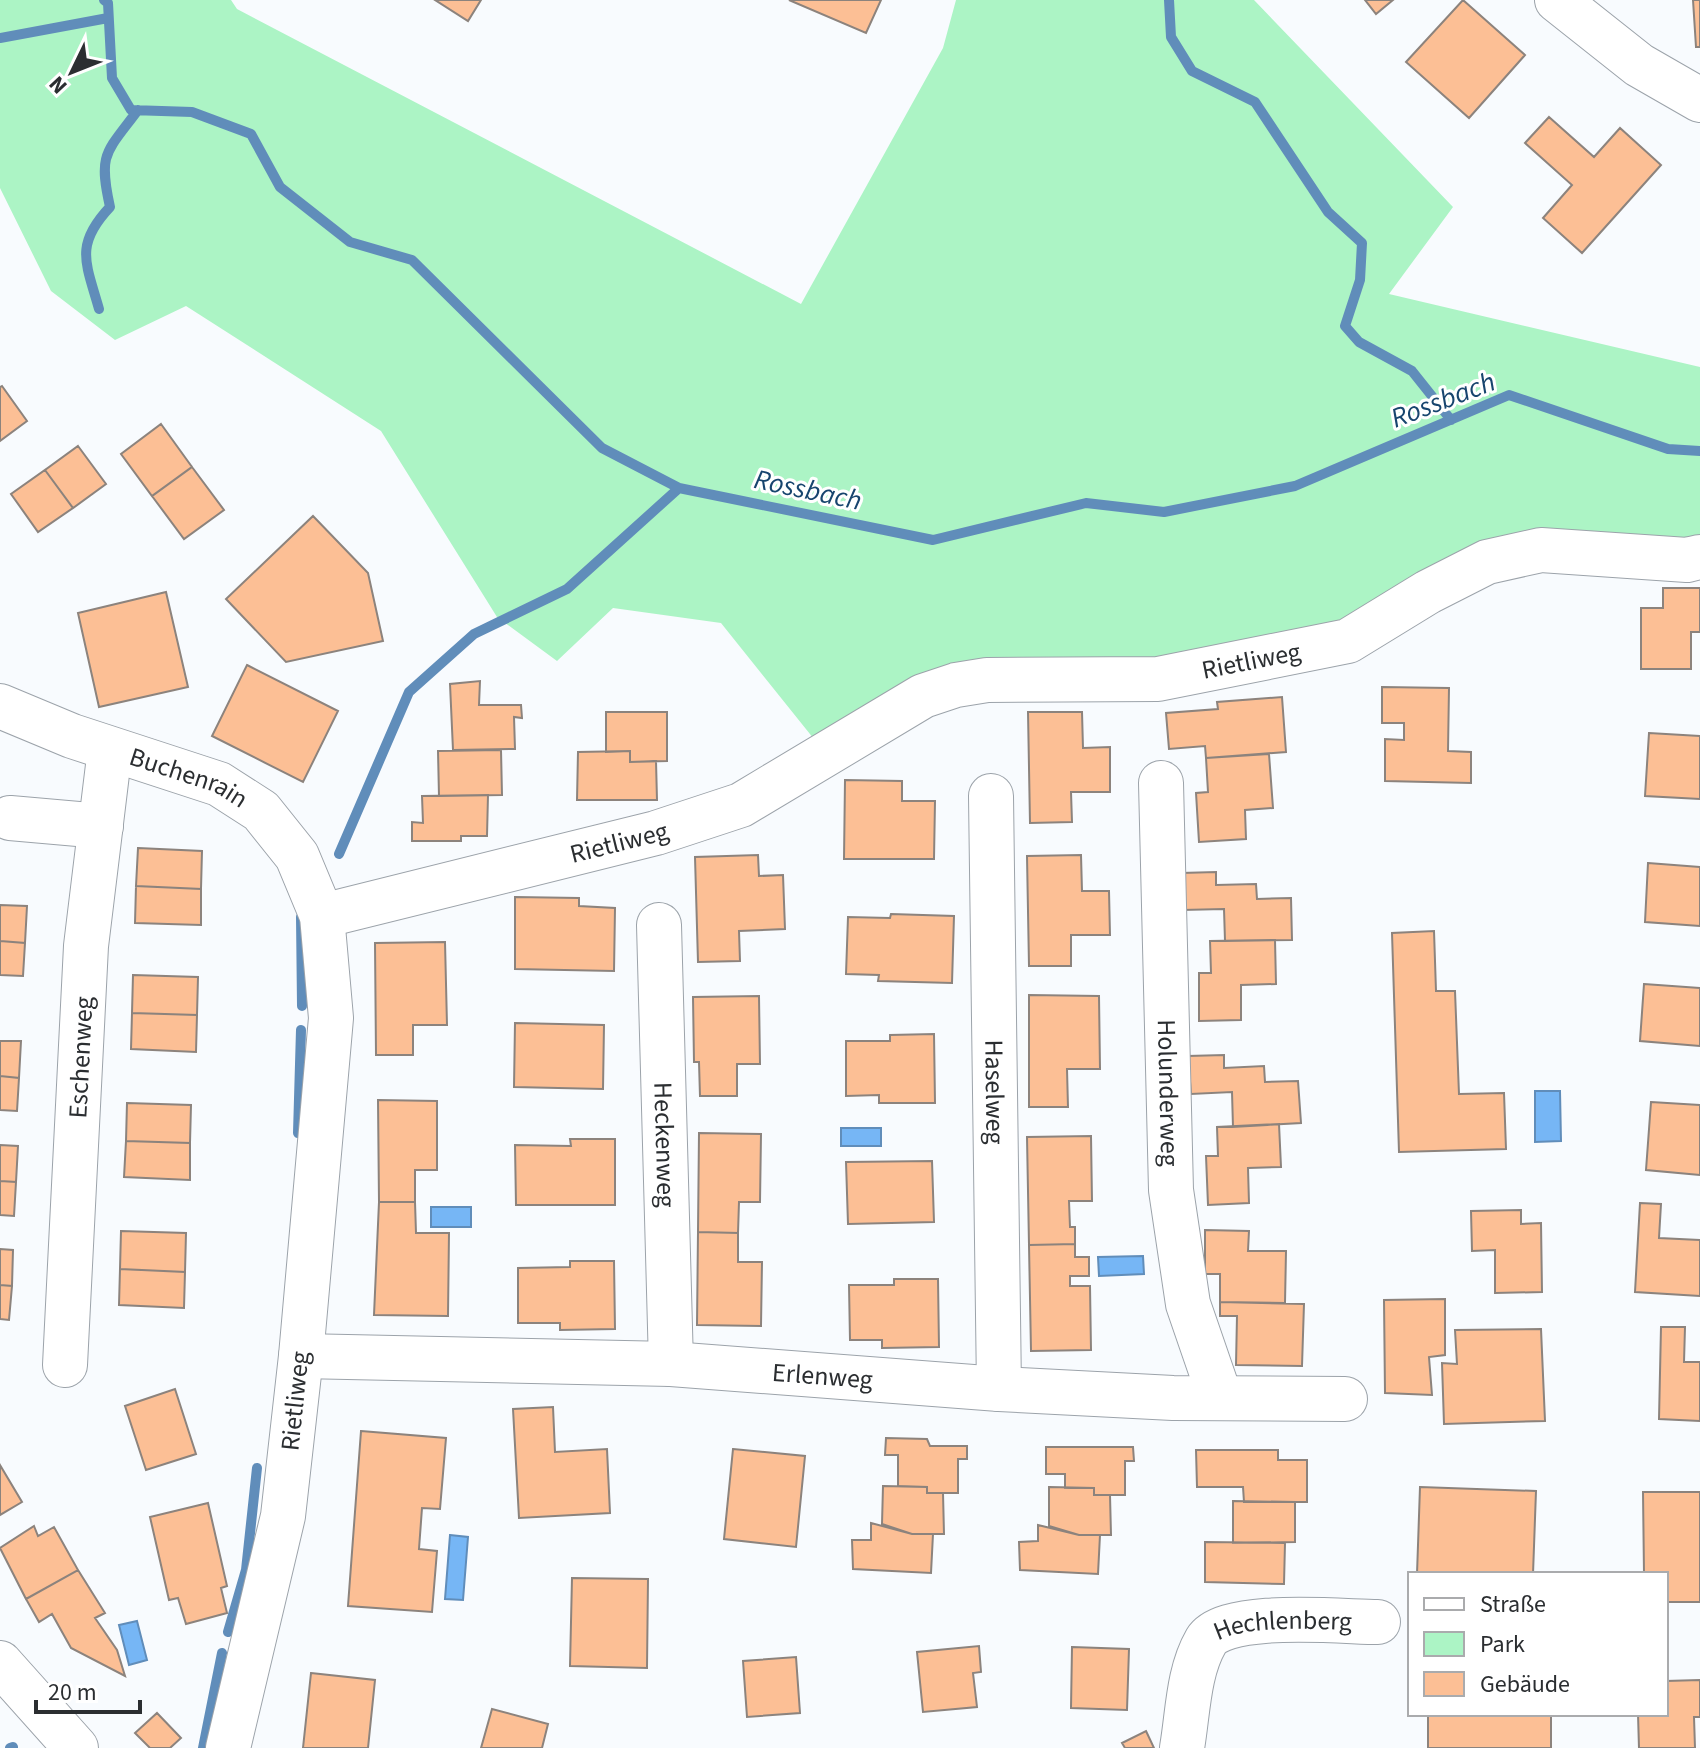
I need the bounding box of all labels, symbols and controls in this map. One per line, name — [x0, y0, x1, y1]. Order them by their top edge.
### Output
north arrow — [32, 32, 112, 112]
text: N — [41, 69, 75, 101]
water label: Rossbach — [1385, 362, 1501, 438]
water label: Rossbach — [751, 459, 865, 521]
street label: Rietliweg — [1198, 632, 1304, 688]
street label: Buchenrain — [125, 738, 256, 817]
street label: Rietliweg — [566, 812, 673, 872]
street label: Eschenweg — [59, 995, 102, 1119]
street label: Holunderweg — [1148, 1019, 1189, 1167]
street label: Haselweg — [976, 1039, 1014, 1145]
street label: Heckenweg — [645, 1082, 685, 1208]
street label: Rietliweg — [271, 1349, 319, 1453]
street label: Erlenweg — [771, 1353, 874, 1398]
legend — [1408, 1572, 1668, 1716]
text: Straße — [1480, 1587, 1546, 1622]
street label: Hechlenberg — [1208, 1601, 1353, 1649]
text: Park — [1480, 1627, 1525, 1662]
scale bar — [36, 1664, 140, 1714]
text: Gebäude — [1480, 1667, 1570, 1702]
text: 20 m — [48, 1675, 97, 1710]

